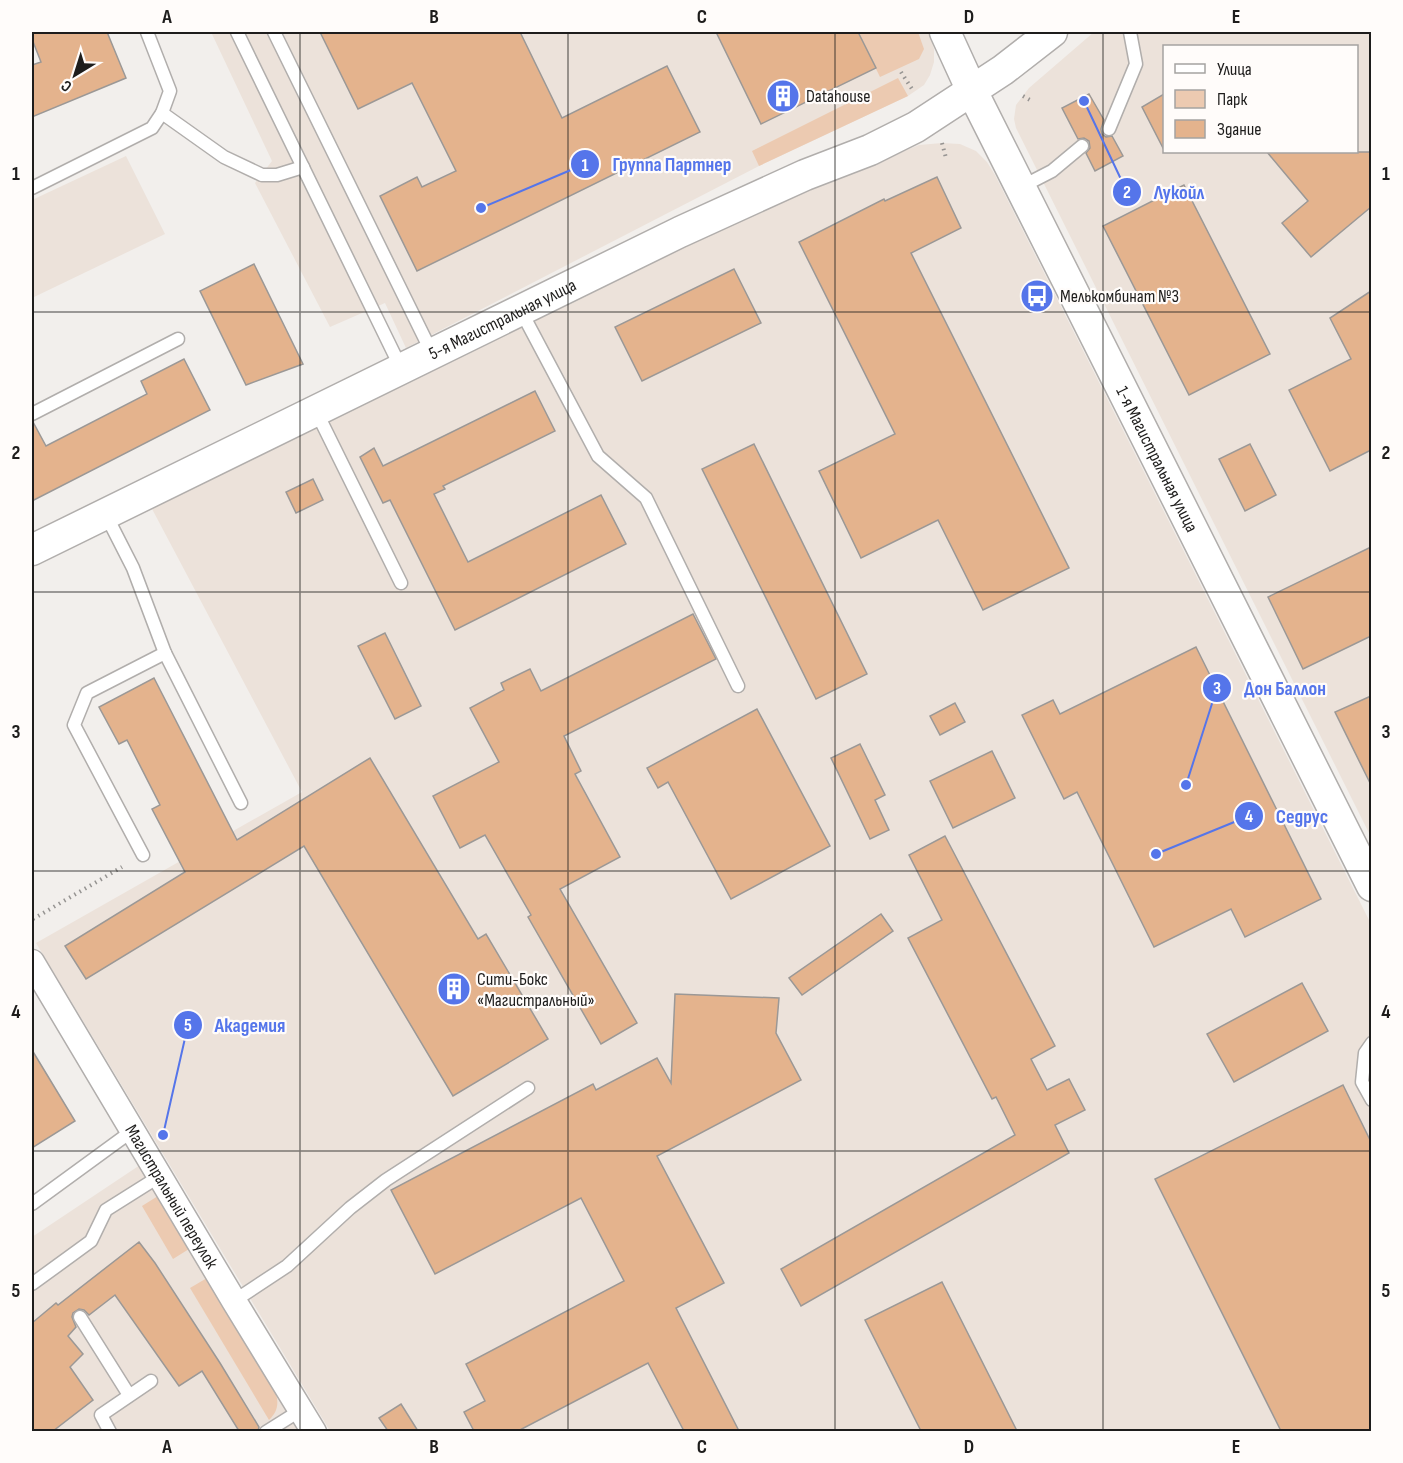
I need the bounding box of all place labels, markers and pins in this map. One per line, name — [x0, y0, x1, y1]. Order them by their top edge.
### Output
building icon: Datahouse — [765, 78, 801, 114]
place label: Datahouse — [806, 86, 870, 107]
callout: Группа Партнер — [570, 145, 743, 183]
callout: Лукойл — [1112, 173, 1216, 211]
bus stop icon: Мелькомбинат №3 — [1019, 278, 1055, 314]
place label: Мелькомбинат №3 — [1060, 286, 1179, 307]
callout: Дон Баллон — [1202, 669, 1338, 707]
callout: Седрус — [1234, 797, 1340, 835]
place label: Сити-Бокс «Магистральный» — [477, 969, 595, 1011]
building icon: Сити-Бокс «Магистральный» — [436, 971, 472, 1007]
callout: Академия — [173, 1006, 298, 1044]

